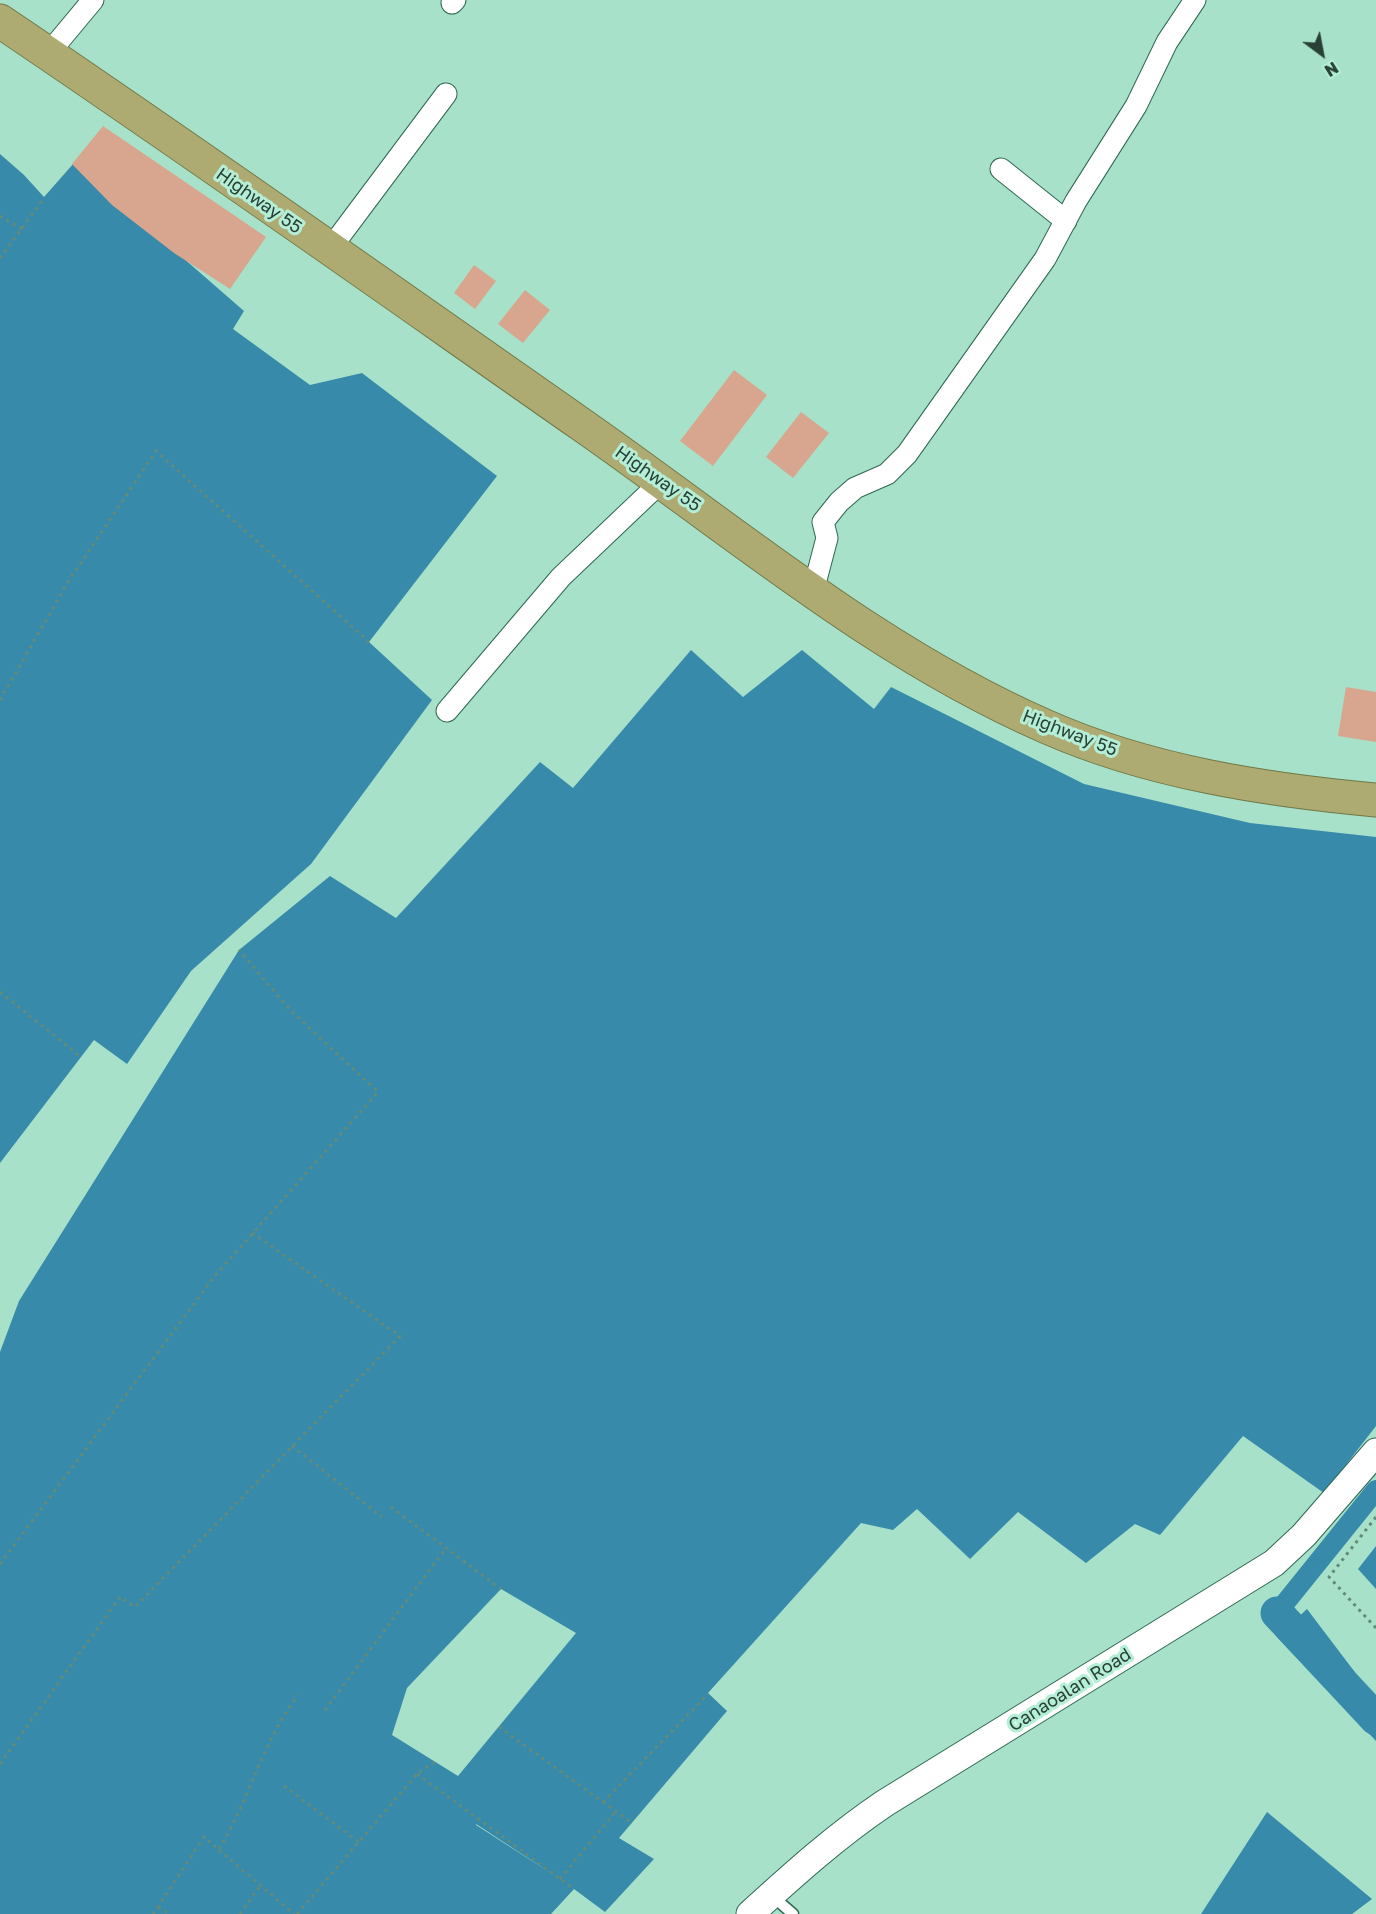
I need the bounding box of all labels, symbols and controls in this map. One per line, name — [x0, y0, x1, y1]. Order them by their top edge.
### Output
north arrow — [1292, 24, 1352, 84]
text: N — [1321, 58, 1342, 81]
street label: Highway 55 — [212, 163, 306, 239]
street label: Highway 55 — [611, 441, 705, 517]
street label: Highway 55 — [1019, 705, 1121, 761]
street label: Canaoalan Road — [1005, 1644, 1135, 1736]

